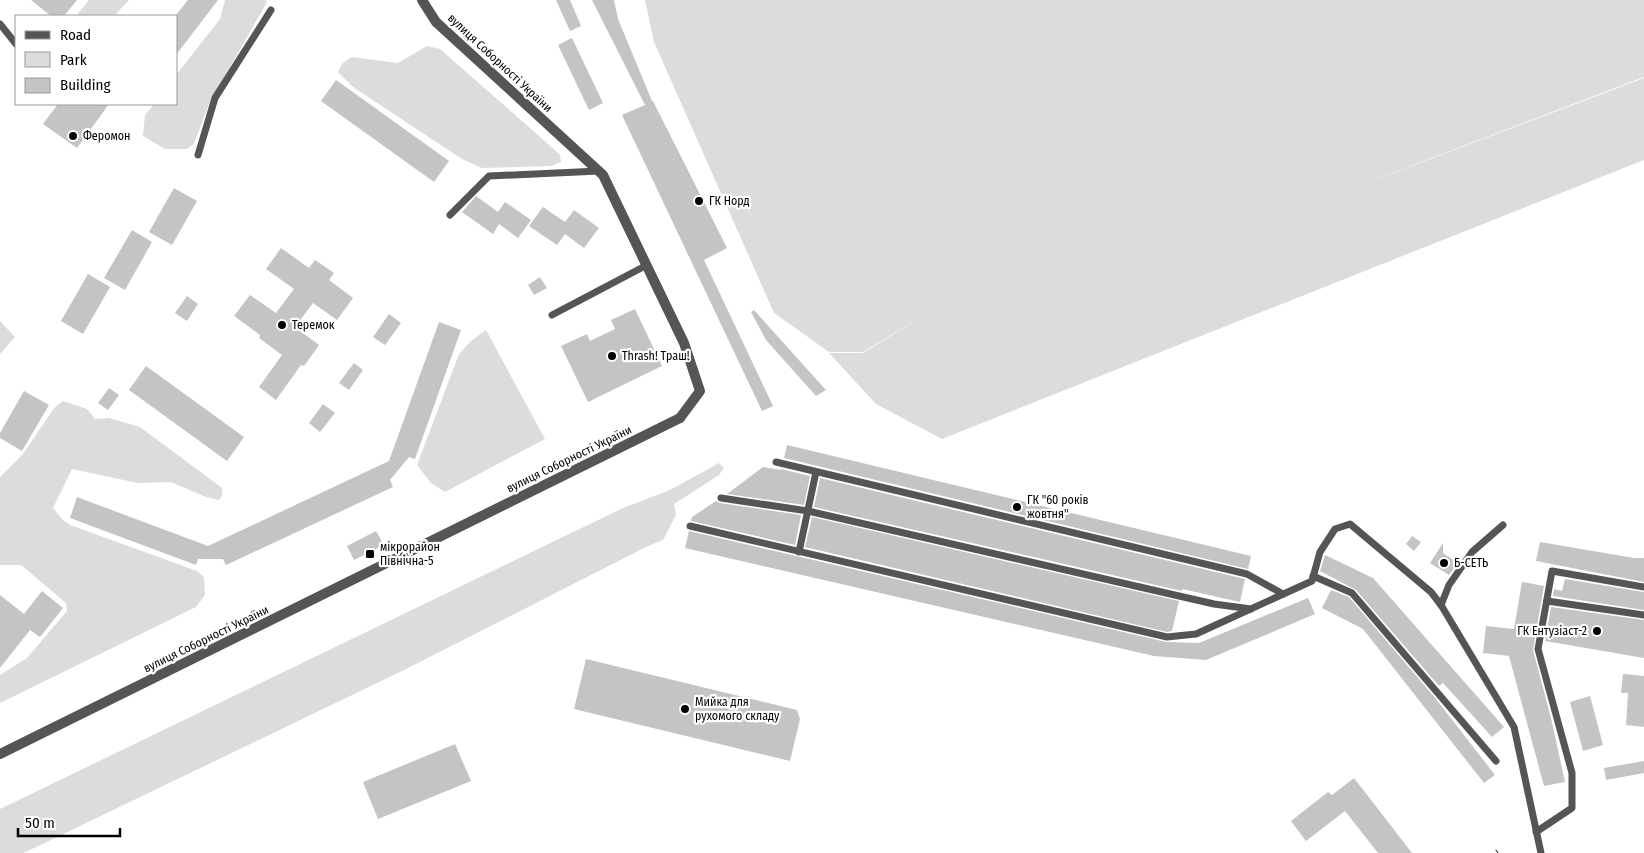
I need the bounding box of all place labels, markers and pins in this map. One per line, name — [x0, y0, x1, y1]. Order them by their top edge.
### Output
place label: Феромон — [83, 129, 130, 143]
marker: Феромон — [67, 130, 79, 142]
place label: ГК Норд — [709, 194, 750, 208]
marker: ГК Норд — [693, 195, 705, 207]
place label: Теремок — [292, 318, 335, 332]
marker: Теремок — [276, 319, 288, 331]
place label: Thrash! Траш! — [622, 349, 690, 363]
marker: Thrash! Траш! — [606, 350, 618, 362]
place label: ГК "60 років жовтня" — [1027, 493, 1089, 521]
marker: ГК "60 років жовтня" — [1011, 501, 1023, 513]
place label: мікрорайон Північна-5 — [380, 540, 440, 568]
marker: мікрорайон Північна-5 — [364, 548, 376, 560]
place label: Б-СЕТЬ — [1454, 556, 1488, 570]
marker: Б-СЕТЬ — [1438, 557, 1450, 569]
place label: ГК Ентузіаст-2 — [1517, 624, 1587, 638]
marker: ГК Ентузіаст-2 — [1591, 625, 1603, 637]
place label: Мийка для рухомого складу — [695, 695, 780, 723]
marker: Мийка для рухомого складу — [679, 703, 691, 715]

